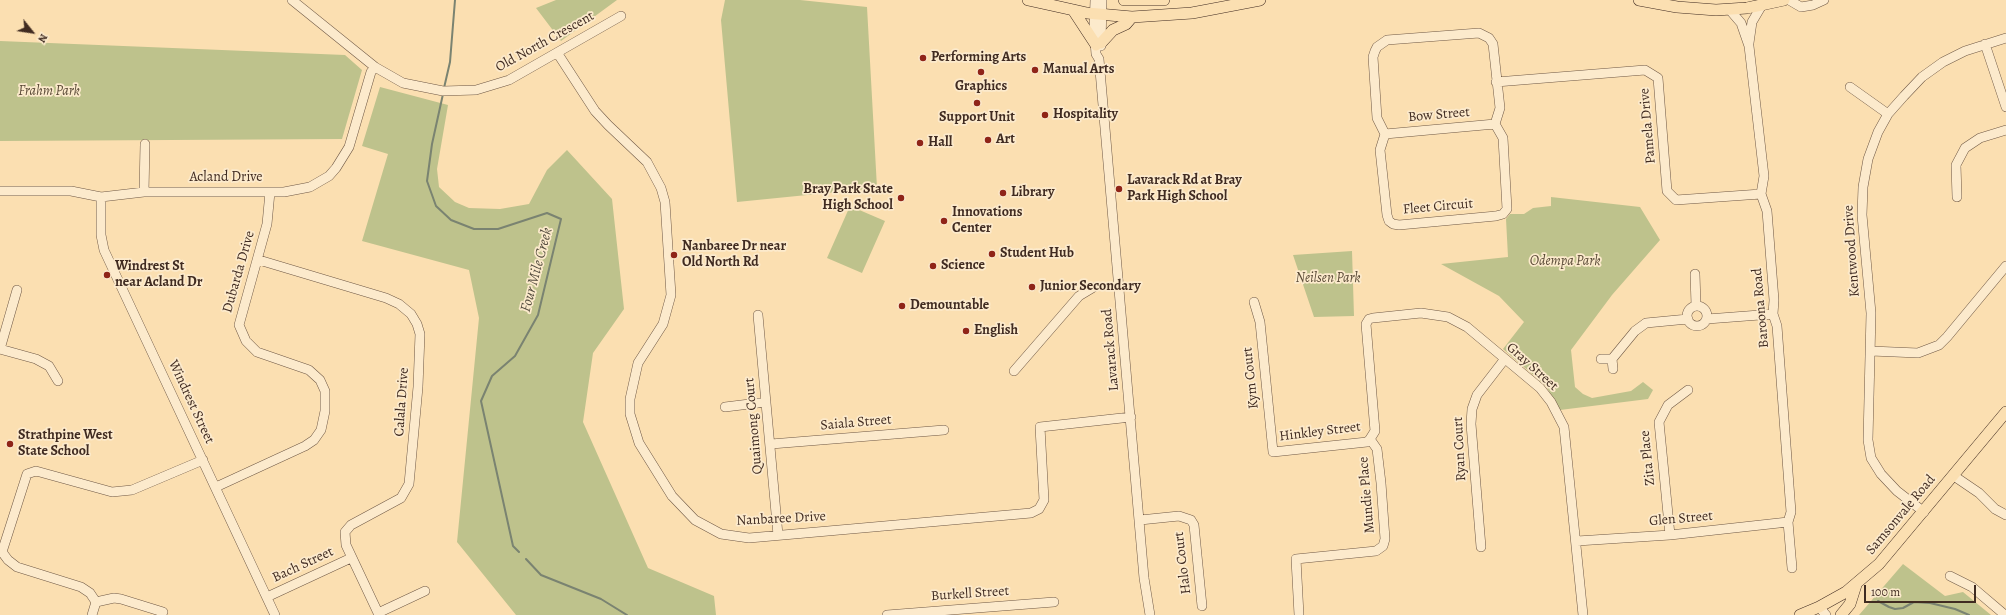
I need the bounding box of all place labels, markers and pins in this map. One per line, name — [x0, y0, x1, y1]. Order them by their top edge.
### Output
place label: Performing Arts — [931, 50, 1026, 66]
marker: Performing Arts — [918, 53, 928, 63]
place label: Manual Arts — [1043, 62, 1114, 78]
marker: Manual Arts — [1030, 65, 1040, 75]
marker: Graphics — [976, 67, 986, 77]
place label: Graphics — [955, 79, 1007, 95]
marker: Support Unit — [972, 98, 982, 108]
place label: Hospitality — [1053, 107, 1118, 123]
place label: Support Unit — [939, 110, 1015, 126]
marker: Hospitality — [1040, 110, 1050, 120]
place label: Art — [996, 132, 1015, 148]
place label: Hall — [928, 135, 952, 151]
marker: Art — [983, 135, 993, 145]
marker: Hall — [915, 138, 925, 148]
place label: Lavarack Rd at Bray Park High School — [1127, 173, 1242, 206]
place label: Bray Park State High School — [803, 182, 893, 214]
marker: Lavarack Rd at Bray Park High School — [1114, 184, 1124, 194]
place label: Library — [1011, 185, 1054, 201]
marker: Library — [998, 188, 1008, 198]
marker: Bray Park State High School — [896, 193, 906, 203]
place label: Innovations Center — [952, 205, 1022, 238]
marker: Innovations Center — [939, 216, 949, 226]
place label: Nanbaree Dr near Old North Rd — [682, 239, 786, 272]
place label: Student Hub — [1000, 246, 1074, 262]
marker: Student Hub — [987, 249, 997, 259]
marker: Nanbaree Dr near Old North Rd — [669, 250, 679, 260]
place label: Science — [941, 258, 985, 274]
place label: Windrest St near Acland Dr — [115, 259, 202, 292]
marker: Science — [928, 261, 938, 271]
marker: Windrest St near Acland Dr — [102, 270, 112, 280]
place label: Junior Secondary — [1040, 279, 1141, 295]
marker: Junior Secondary — [1027, 282, 1037, 292]
place label: Demountable — [910, 298, 989, 314]
marker: Demountable — [897, 301, 907, 311]
place label: English — [974, 323, 1018, 339]
marker: English — [961, 326, 971, 336]
place label: Strathpine West State School — [18, 428, 113, 460]
marker: Strathpine West State School — [5, 439, 15, 449]

